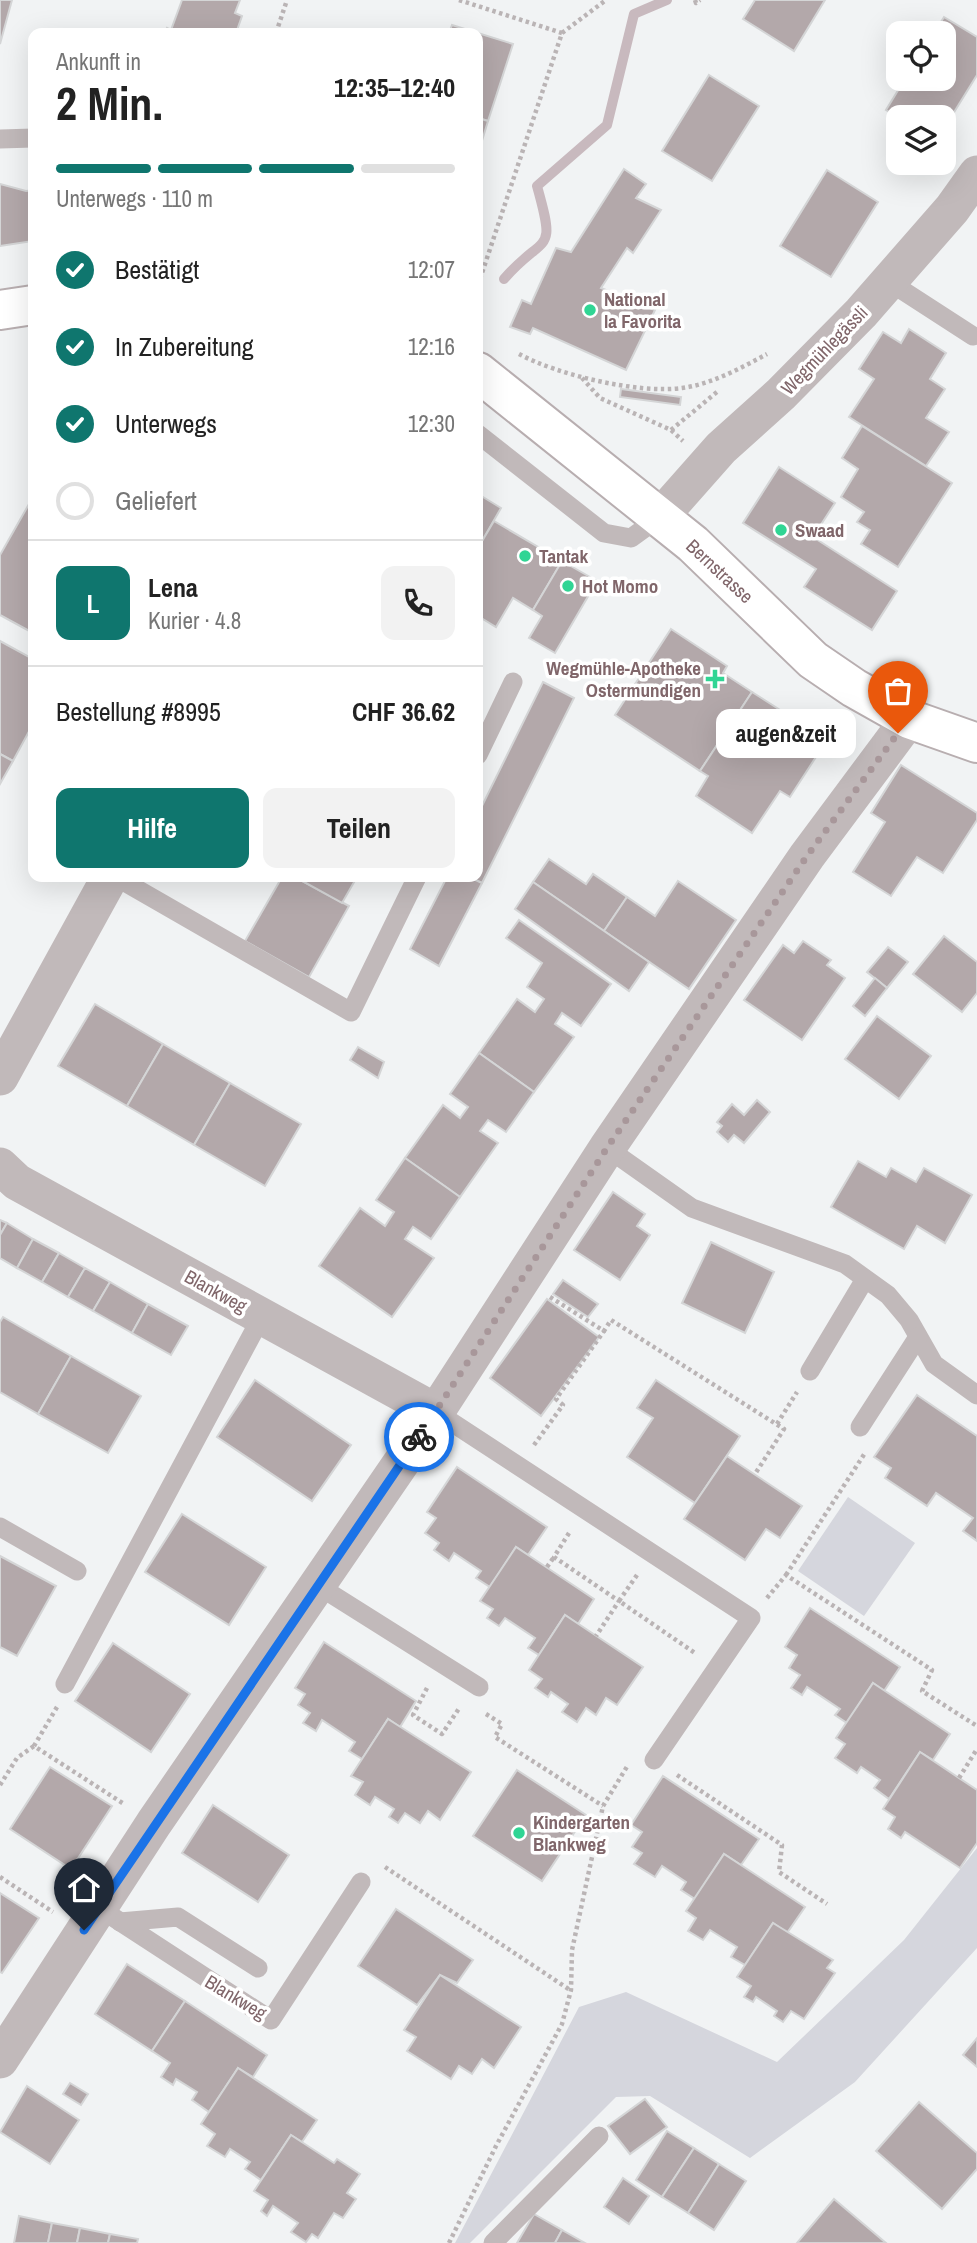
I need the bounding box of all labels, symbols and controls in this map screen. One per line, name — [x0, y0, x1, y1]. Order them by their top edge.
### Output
map controls — [886, 21, 956, 175]
button: locate — [886, 21, 956, 91]
text: Ankunft in — [56, 46, 141, 77]
text: 12:35–12:40 — [334, 70, 455, 105]
text: 2 Min. — [56, 72, 163, 134]
button: layers — [886, 105, 956, 175]
text: Unterwegs · 110 m — [56, 183, 213, 214]
icon: check — [56, 251, 94, 289]
text: Bestätigt — [115, 252, 199, 287]
text: 12:07 — [408, 254, 455, 285]
place label: National la Favorita — [604, 286, 682, 334]
street label: Wegmühlegässli — [775, 300, 873, 400]
marker: National la Favorita — [582, 302, 598, 318]
icon: check — [56, 328, 94, 366]
text: In Zubereitung — [115, 329, 254, 364]
text: 12:16 — [408, 331, 455, 362]
icon: check — [56, 405, 94, 443]
text: Unterwegs — [115, 406, 217, 441]
text: 12:30 — [408, 408, 455, 439]
text: Geliefert — [115, 483, 197, 518]
place label: Swaad — [795, 517, 844, 543]
marker: Swaad — [773, 522, 789, 538]
street label: Bernstrasse — [681, 533, 759, 609]
place label: Tantak — [539, 543, 588, 569]
marker: Tantak — [517, 548, 533, 564]
button: phone — [381, 566, 455, 640]
text: Lena — [148, 570, 198, 605]
place label: Hot Momo — [582, 573, 658, 599]
marker: Hot Momo — [560, 578, 576, 594]
text: L — [86, 586, 100, 621]
text: Kurier · 4.8 — [148, 605, 241, 636]
place label: Wegmühle-Apotheke Ostermundigen — [546, 655, 701, 703]
pin — [868, 661, 928, 733]
marker: Wegmühle-Apotheke Ostermundigen — [707, 671, 723, 687]
icon: bag — [879, 672, 917, 710]
text: Bestellung #8995 — [56, 694, 221, 729]
text: CHF 36.62 — [352, 694, 455, 729]
callout: augen&zeit — [716, 708, 856, 758]
text: augen&zeit — [736, 718, 836, 749]
button: Hilfe — [56, 788, 249, 868]
button: Teilen — [263, 788, 455, 868]
street label: Blankweg — [180, 1263, 252, 1319]
courier — [384, 1402, 454, 1472]
icon: bike — [400, 1418, 438, 1456]
place label: Kindergarten Blankweg — [533, 1809, 630, 1857]
marker: Kindergarten Blankweg — [511, 1825, 527, 1841]
pin — [54, 1858, 114, 1930]
icon: home — [65, 1869, 103, 1907]
street label: Blankweg — [200, 1968, 272, 2026]

